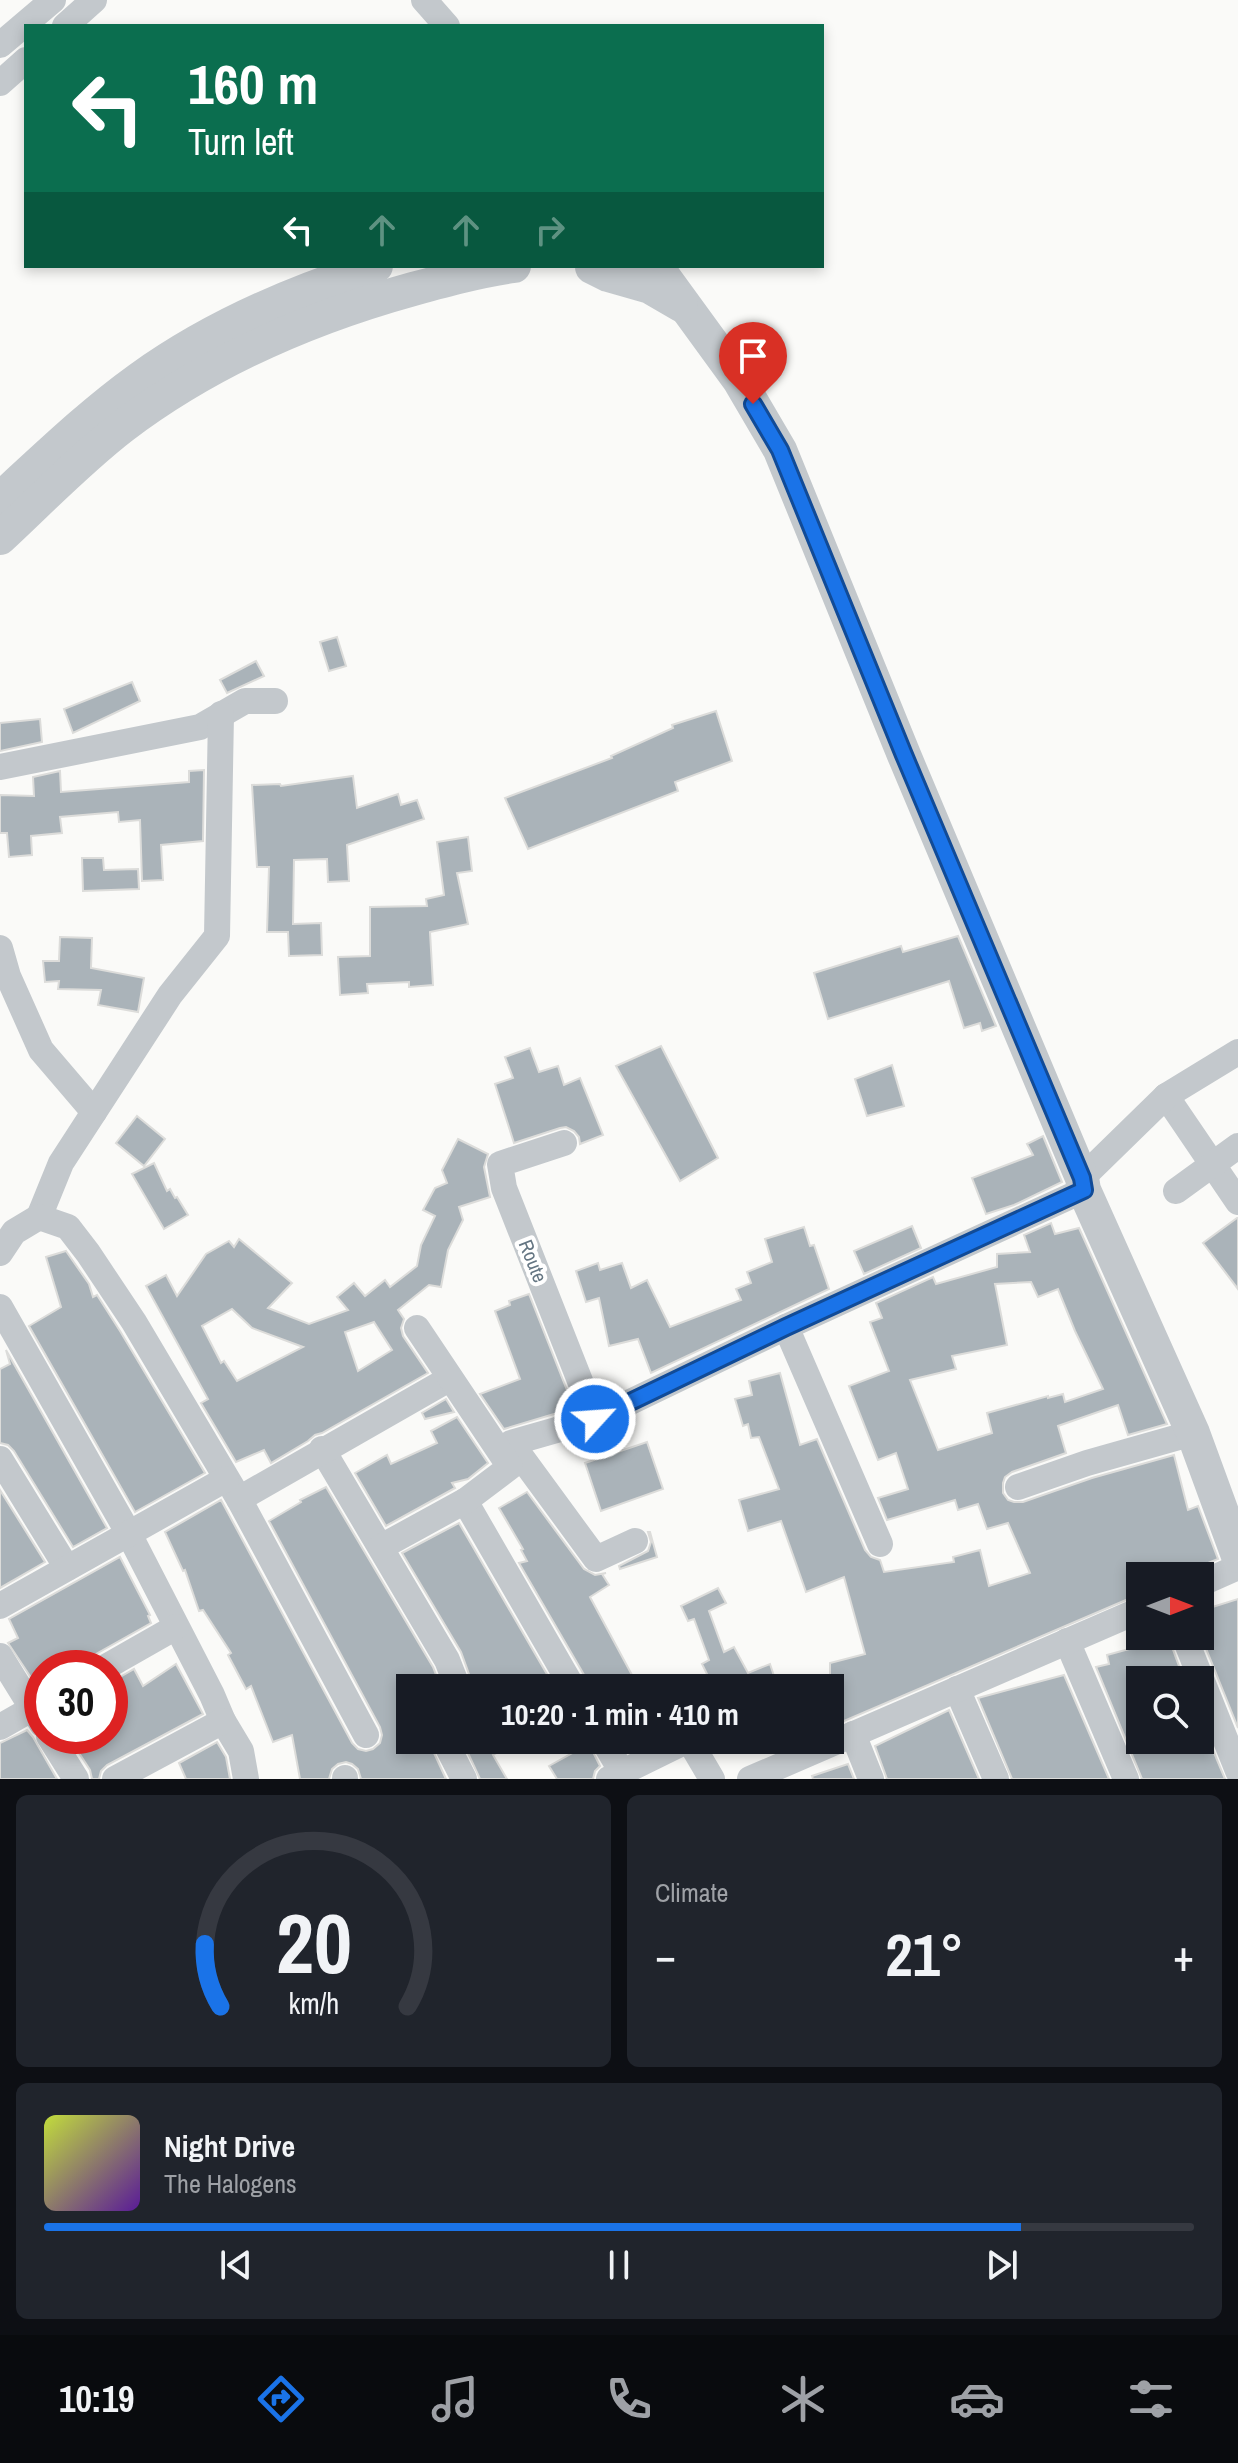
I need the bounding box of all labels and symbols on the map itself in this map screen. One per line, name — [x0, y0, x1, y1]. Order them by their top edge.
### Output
pin — [719, 322, 787, 404]
street label: Route — [513, 1235, 554, 1286]
position arrow — [553, 1377, 637, 1461]
north arrow — [1126, 1562, 1214, 1650]
speed limit sign: 30 — [24, 1650, 128, 1754]

